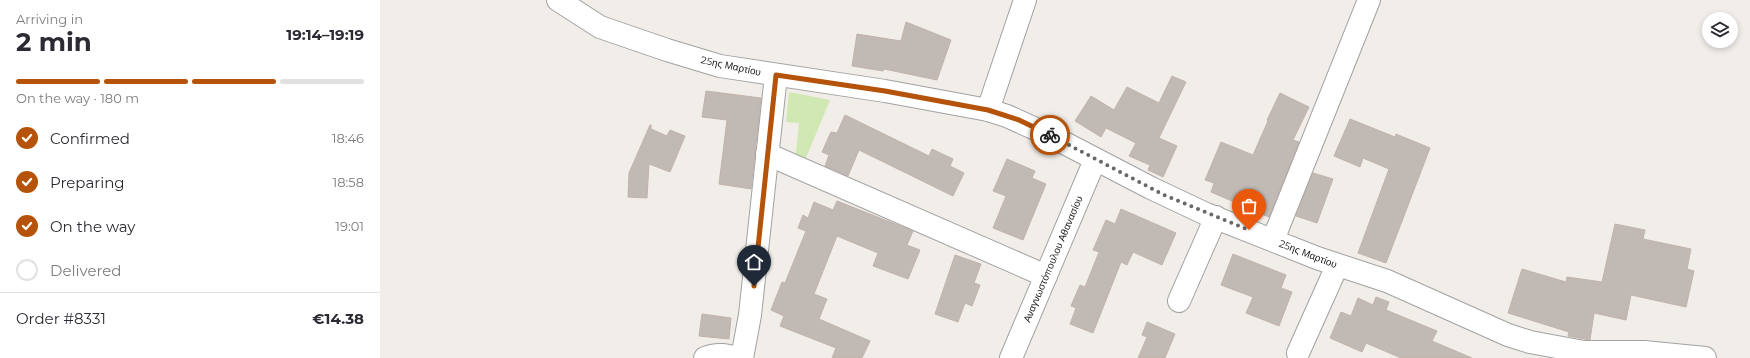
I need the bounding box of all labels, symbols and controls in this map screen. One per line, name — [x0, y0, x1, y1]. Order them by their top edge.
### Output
text: Arriving in — [16, 11, 83, 27]
map controls — [1702, 12, 1738, 48]
button: layers — [1702, 12, 1738, 48]
text: 19:14–19:19 — [286, 25, 364, 44]
text: 2 min — [16, 26, 92, 58]
street label: 25ης Μαρτίου — [700, 53, 762, 79]
text: On the way · 180 m — [16, 90, 139, 106]
courier — [1030, 115, 1070, 155]
icon: bike — [1039, 124, 1061, 146]
icon: check — [16, 127, 38, 149]
text: Confirmed — [50, 129, 130, 148]
text: 18:46 — [332, 130, 364, 146]
icon: check — [16, 171, 38, 193]
text: Preparing — [50, 173, 125, 192]
text: 18:58 — [333, 174, 364, 190]
pin — [1232, 189, 1266, 230]
street label: Αναγνωστόπουλου Αθανασίου — [1020, 194, 1086, 324]
icon: bag — [1238, 195, 1260, 217]
icon: check — [16, 215, 38, 237]
text: On the way — [50, 217, 135, 236]
text: 19:01 — [335, 218, 364, 234]
street label: 25ης Μαρτίου — [1277, 237, 1339, 271]
pin — [737, 245, 771, 286]
icon: home — [743, 251, 765, 273]
text: Delivered — [50, 261, 122, 280]
text: Order #8331 — [16, 309, 106, 328]
text: €14.38 — [312, 309, 364, 328]

